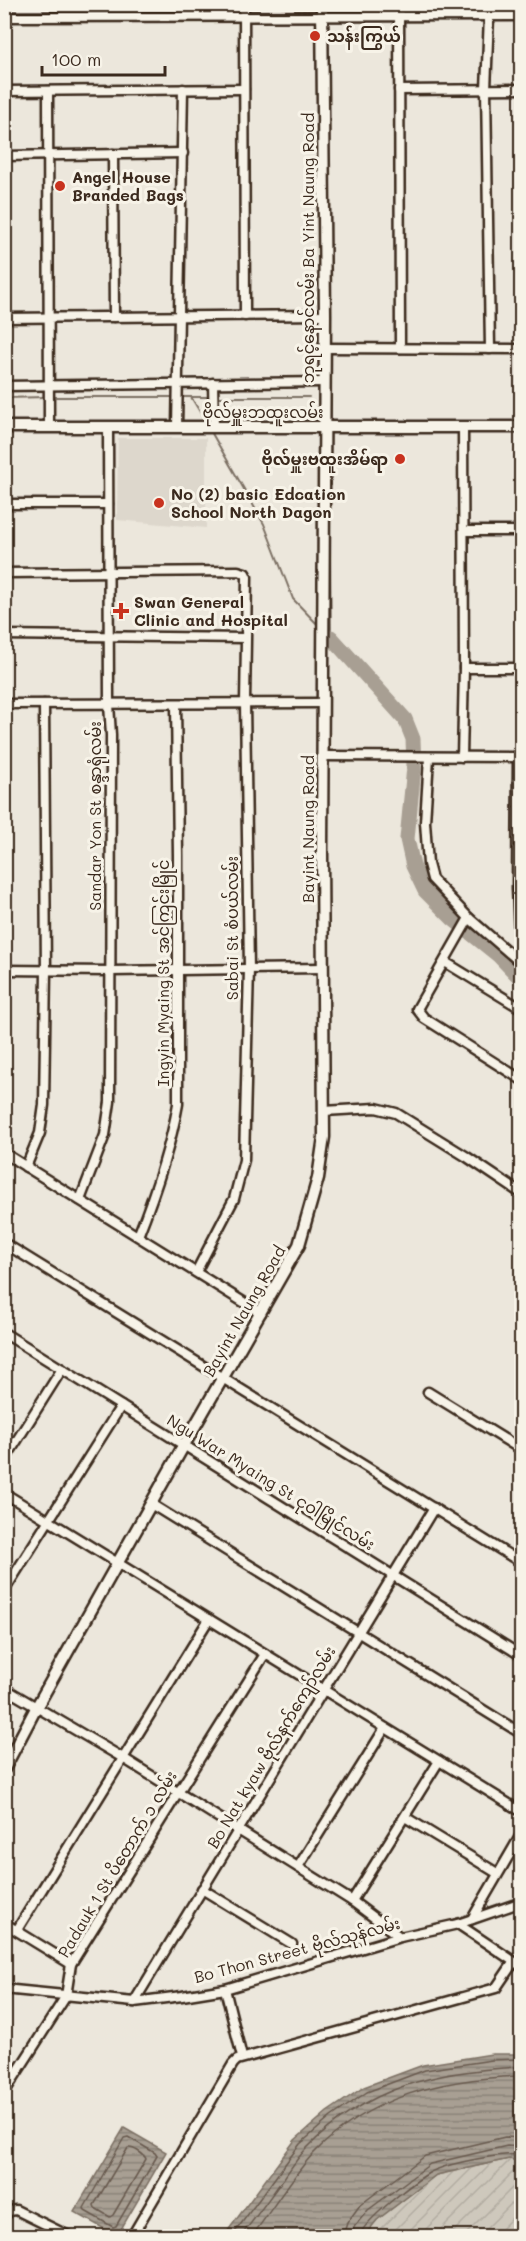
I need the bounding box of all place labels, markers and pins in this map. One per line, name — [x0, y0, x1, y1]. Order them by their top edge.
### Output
place label: သန်းကြွယ် — [327, 25, 401, 50]
marker: သန်းကြွယ် — [308, 29, 322, 43]
place label: Angel House Branded Bags — [72, 166, 184, 205]
marker: Angel House Branded Bags — [53, 179, 67, 193]
place label: ဗိုလ်မှူးဗထူးအိမ်ရာ — [262, 448, 388, 473]
marker: ဗိုလ်မှူးဗထူးအိမ်ရာ — [393, 452, 407, 466]
place label: No (2) basic Edcation School North Dagon — [171, 483, 345, 522]
marker: No (2) basic Edcation School North Dagon — [152, 496, 166, 510]
place label: Swan General Clinic and Hospital — [134, 591, 288, 630]
marker: Swan General Clinic and Hospital — [112, 602, 130, 620]

